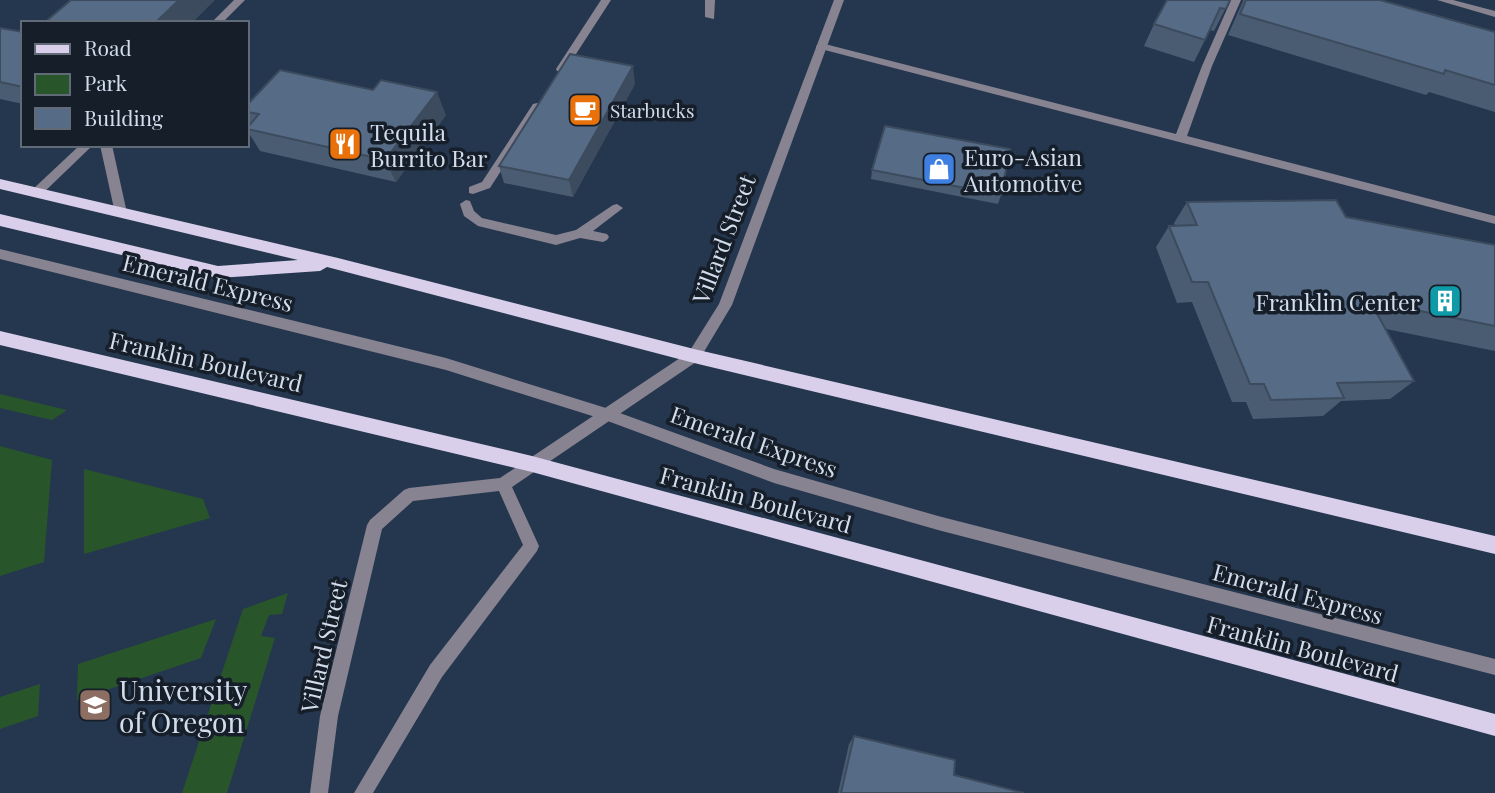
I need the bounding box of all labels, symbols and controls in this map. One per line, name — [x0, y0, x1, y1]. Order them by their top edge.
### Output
legend — [21, 21, 248, 147]
text: Road — [84, 33, 132, 61]
text: Park — [84, 68, 128, 96]
cafe icon: Starbucks — [566, 91, 604, 129]
place label: Starbucks — [610, 97, 694, 123]
text: Building — [84, 103, 163, 131]
place label: Tequila Burrito Bar — [370, 116, 487, 173]
restaurant icon: Tequila Burrito Bar — [326, 125, 364, 163]
place label: Euro-Asian Automotive — [963, 141, 1083, 198]
shop icon: Euro-Asian Automotive — [920, 150, 958, 188]
street label: Villard Street — [684, 169, 762, 309]
street label: Emerald Express — [120, 246, 296, 318]
building icon: Franklin Center — [1426, 282, 1464, 320]
place label: Franklin Center — [1256, 286, 1420, 317]
street label: Franklin Boulevard — [106, 324, 306, 398]
street label: Emerald Express — [666, 398, 842, 484]
street label: Franklin Boulevard — [657, 459, 855, 539]
street label: Emerald Express — [1210, 555, 1386, 631]
street label: Villard Street — [292, 576, 354, 717]
street label: Franklin Boulevard — [1204, 608, 1402, 688]
place label: University of Oregon — [119, 671, 247, 740]
school or university icon: University of Oregon — [76, 686, 114, 724]

